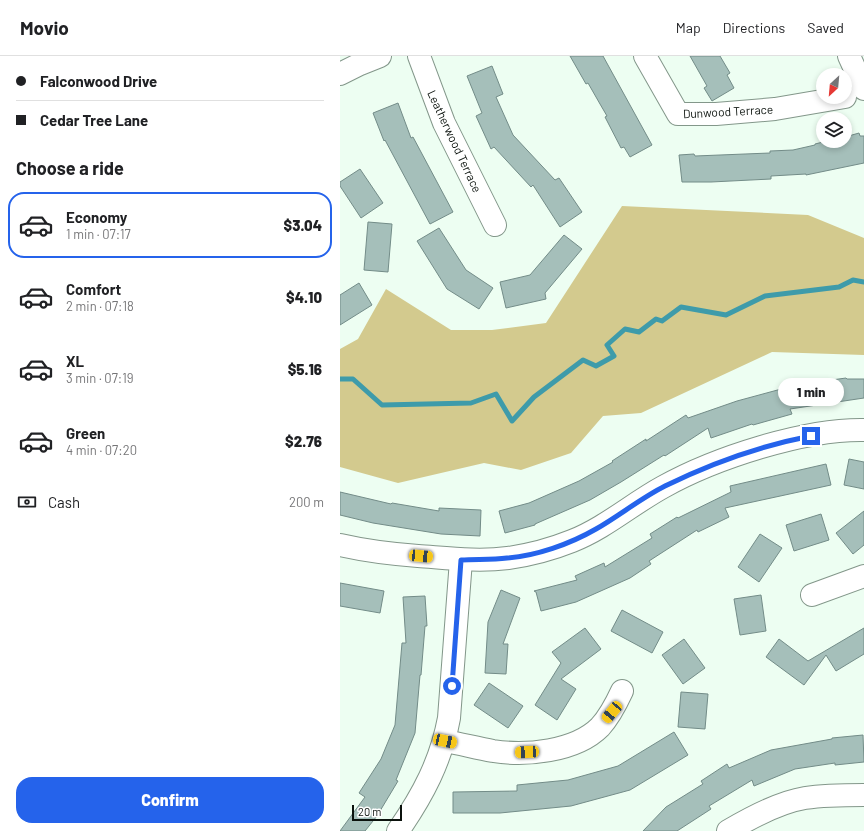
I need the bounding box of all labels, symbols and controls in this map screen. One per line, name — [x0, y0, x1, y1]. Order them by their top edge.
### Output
text: Movio — [20, 16, 69, 39]
text: Map — [676, 19, 701, 36]
text: Directions — [723, 19, 785, 36]
text: Saved — [807, 19, 844, 36]
north arrow — [816, 68, 852, 104]
map controls — [816, 68, 852, 148]
text: Falconwood Drive — [40, 72, 157, 90]
street label: Leatherwood Terrace — [425, 88, 485, 194]
street label: Dunwood Terrace — [683, 102, 773, 120]
text: Cedar Tree Lane — [40, 111, 148, 129]
button: layers — [816, 112, 852, 148]
text: Choose a ride — [16, 157, 124, 179]
icon: car — [18, 207, 54, 243]
text: Economy — [66, 208, 127, 226]
text: $3.04 — [284, 216, 322, 234]
text: 1 min · 07:17 — [66, 226, 131, 242]
icon: car — [18, 279, 54, 315]
text: Comfort — [66, 280, 121, 298]
text: $4.10 — [286, 288, 322, 306]
text: 2 min · 07:18 — [66, 298, 134, 314]
icon: car — [18, 351, 54, 387]
text: XL — [66, 352, 84, 370]
text: $5.16 — [288, 360, 322, 378]
text: 3 min · 07:19 — [66, 370, 134, 386]
callout: 1 min — [778, 378, 844, 406]
text: 1 min — [797, 384, 825, 400]
icon: car — [18, 423, 54, 459]
text: Green — [66, 424, 105, 442]
route end — [802, 427, 820, 445]
text: $2.76 — [285, 432, 322, 450]
text: 4 min · 07:20 — [66, 442, 137, 458]
icon: cash — [16, 491, 38, 513]
text: Cash — [48, 493, 80, 511]
text: 200 m — [289, 494, 324, 510]
car — [409, 549, 433, 563]
route start — [443, 677, 461, 695]
car — [600, 699, 624, 725]
car — [432, 733, 458, 749]
car — [515, 745, 539, 759]
button: Confirm — [16, 777, 324, 823]
scale bar — [352, 803, 402, 822]
text: 20 m — [358, 805, 381, 818]

